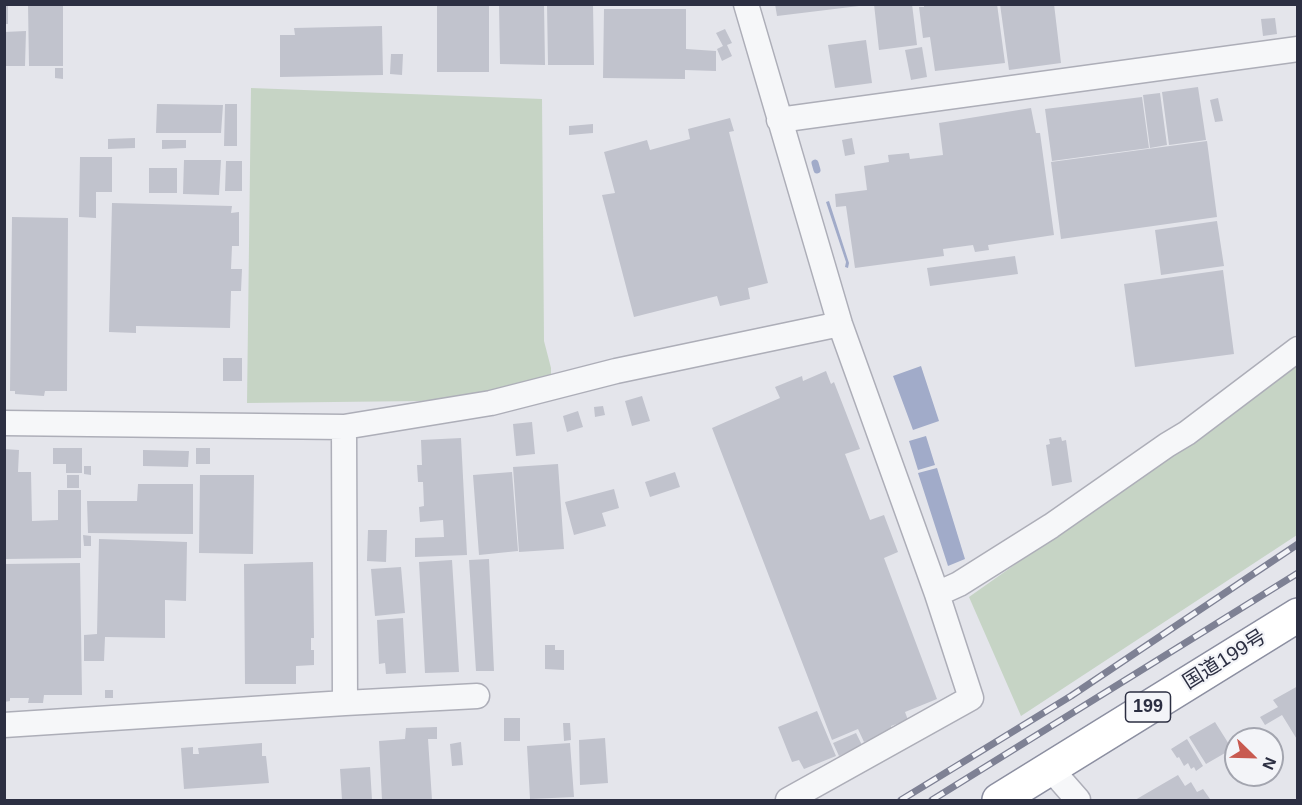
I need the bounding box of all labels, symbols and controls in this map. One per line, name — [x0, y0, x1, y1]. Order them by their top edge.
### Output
street label: 国道199号 — [1179, 625, 1271, 695]
road number: 199 — [1126, 692, 1170, 722]
north arrow — [1224, 727, 1284, 787]
text: N — [1259, 755, 1279, 772]

